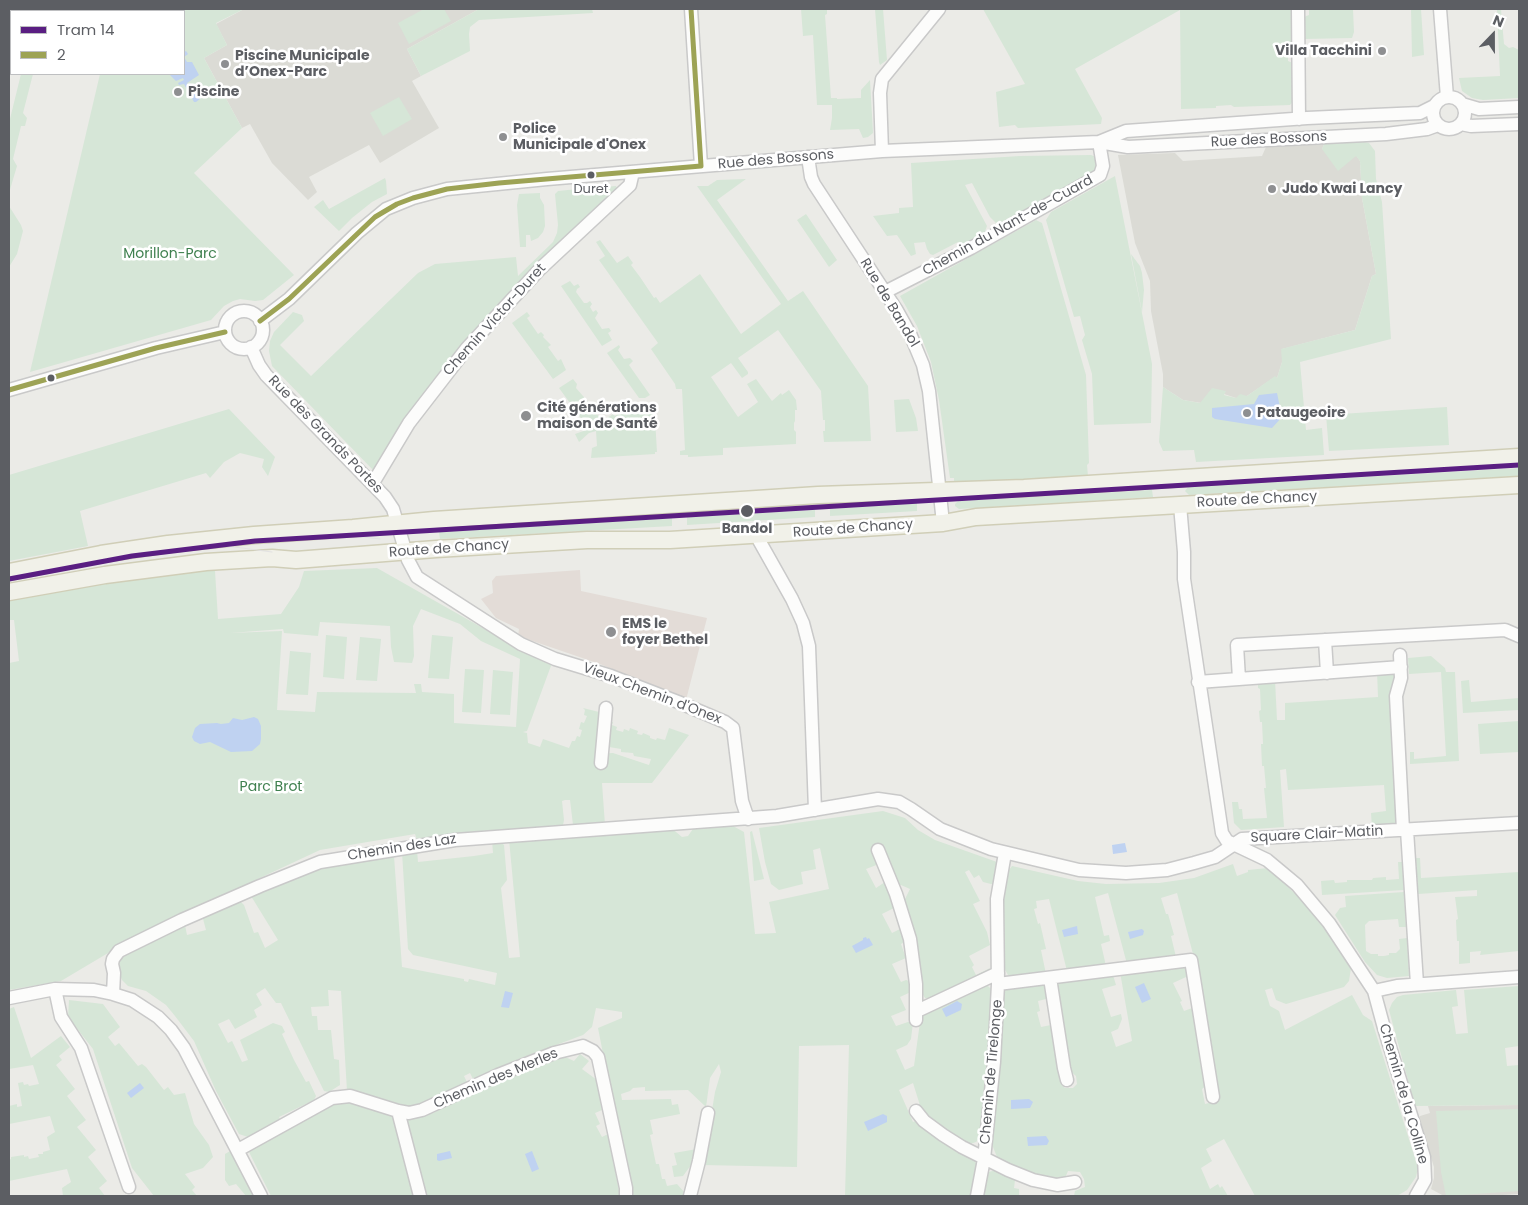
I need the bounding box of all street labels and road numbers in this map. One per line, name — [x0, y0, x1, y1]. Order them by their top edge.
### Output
street label: Rue des Bossons — [1210, 129, 1328, 151]
street label: Rue des Bossons — [717, 147, 835, 173]
street label: Chemin du Nant-de-Cuard — [920, 172, 1096, 280]
street label: Rue de Bandol — [856, 256, 922, 350]
street label: Chemin Victor-Duret — [440, 260, 550, 380]
street label: Rue des Grands Portes — [264, 373, 386, 497]
street label: Route de Chancy — [1196, 488, 1318, 512]
street label: Route de Chancy — [792, 516, 914, 542]
street label: Route de Chancy — [388, 536, 510, 562]
street label: Vieux Chemin d'Onex — [580, 660, 724, 728]
street label: Square Clair-Matin — [1250, 823, 1384, 847]
street label: Chemin des Laz — [346, 831, 458, 865]
street label: Chemin de Tirelonge — [977, 999, 1007, 1145]
street label: Chemin de la Colline — [1375, 1022, 1431, 1166]
street label: Chemin des Merles — [431, 1045, 561, 1113]

